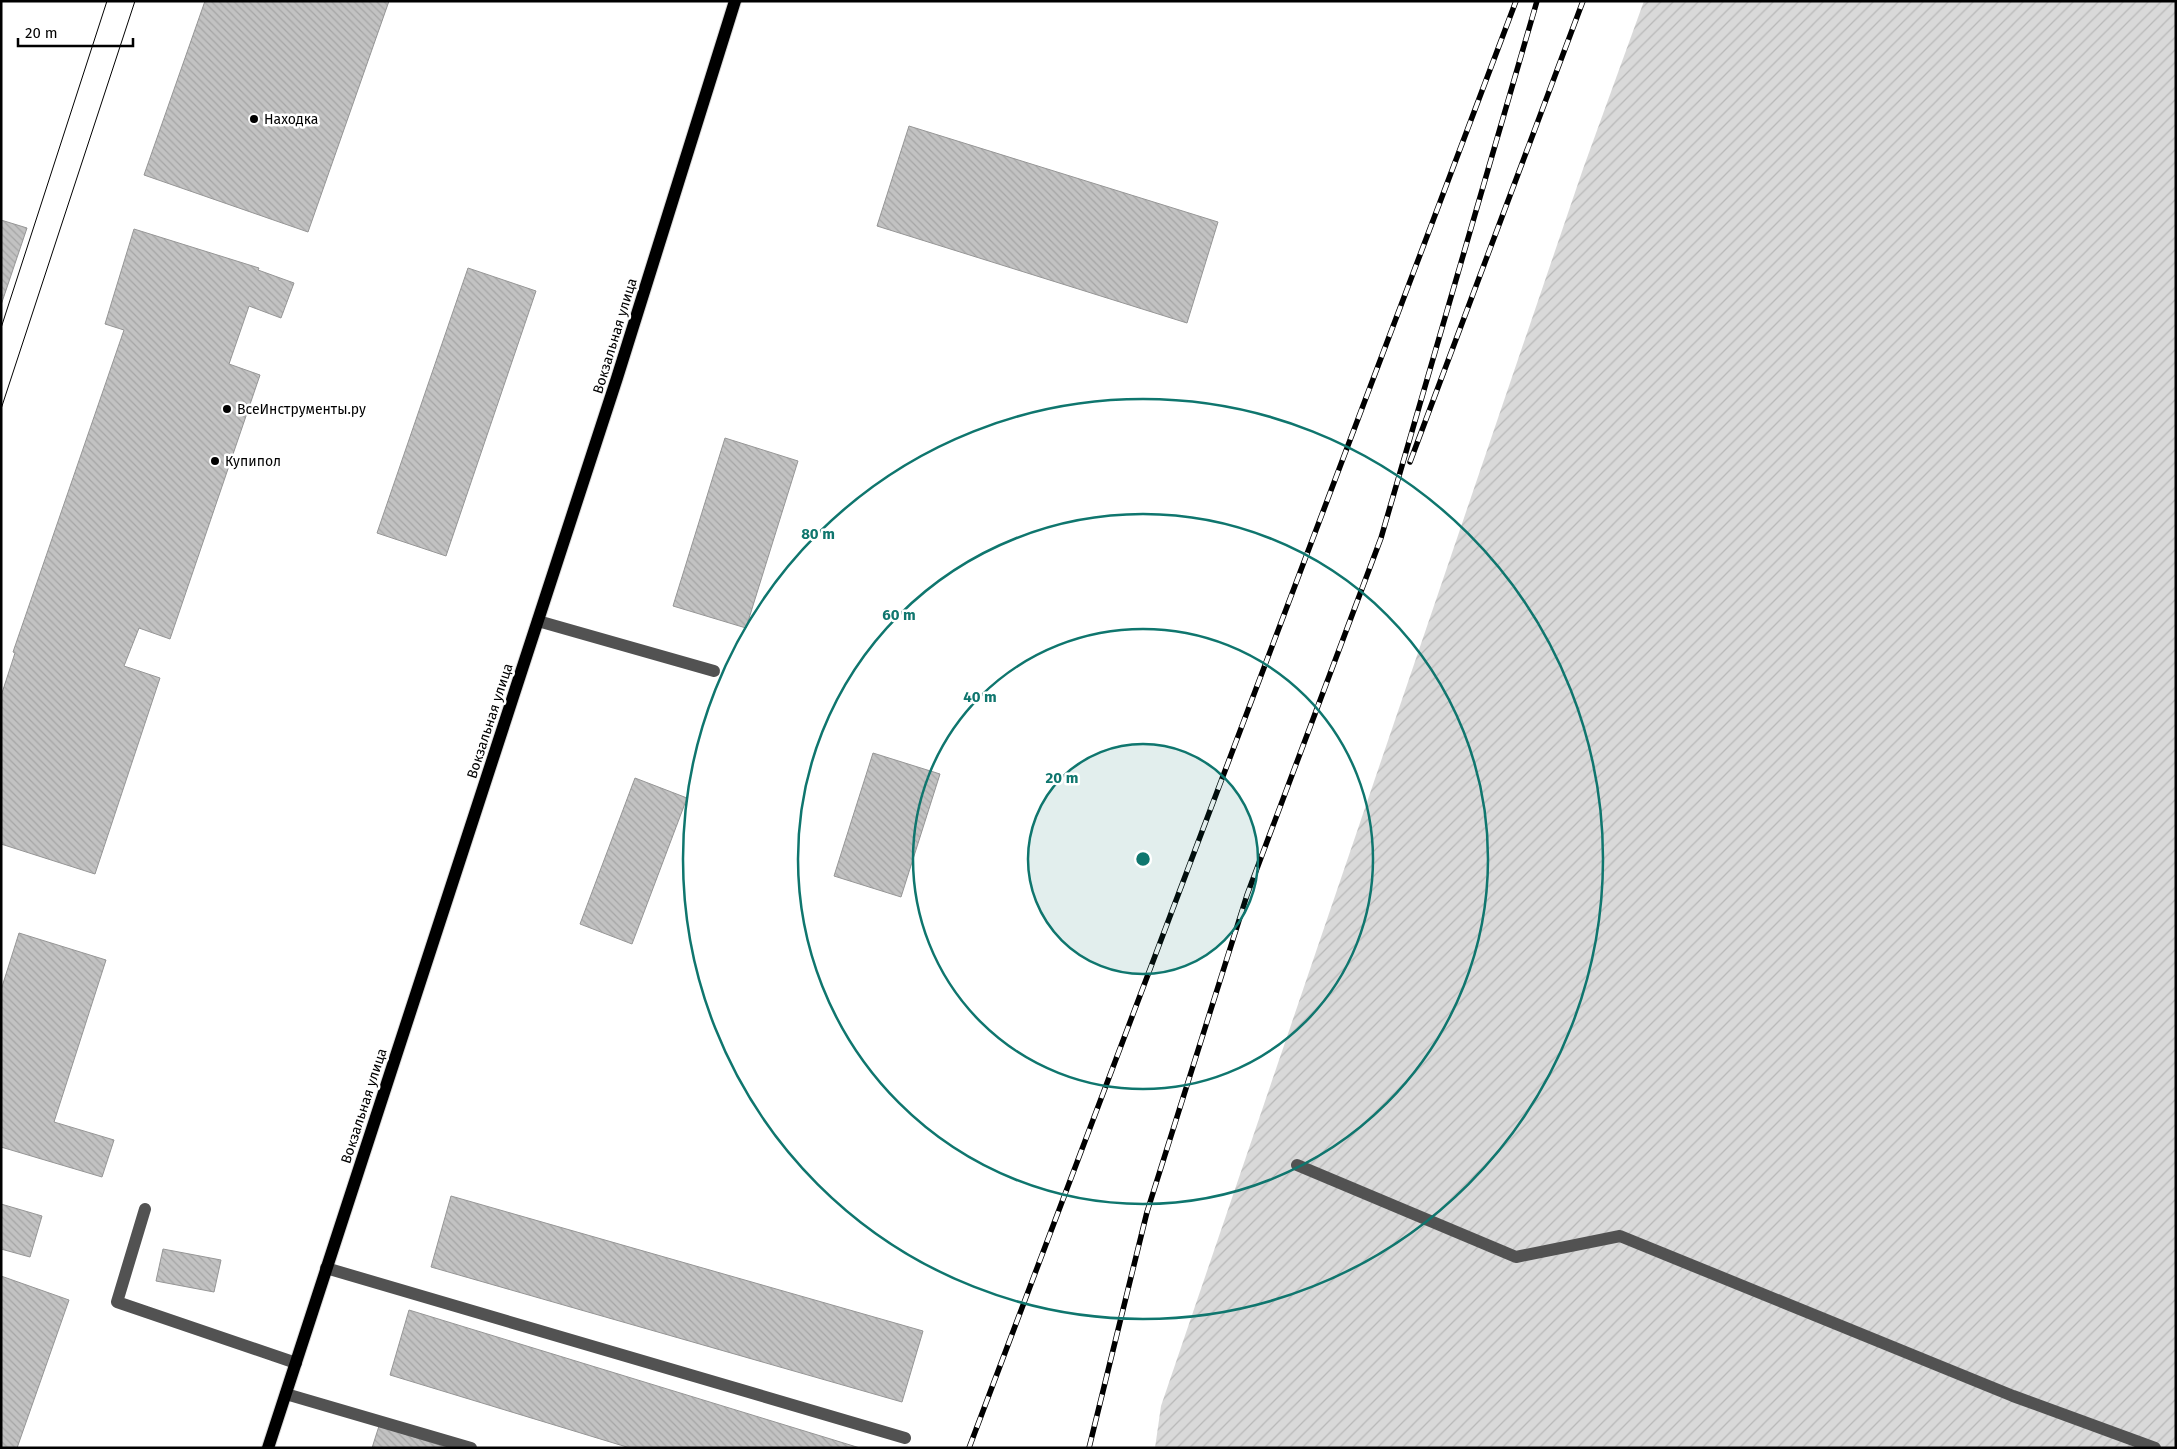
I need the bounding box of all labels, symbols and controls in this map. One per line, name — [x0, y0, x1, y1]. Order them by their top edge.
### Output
scale bar — [18, 15, 132, 47]
text: 20 m — [25, 24, 58, 42]
place label: Находка — [264, 111, 318, 128]
marker: Находка — [248, 113, 260, 125]
street label: Вокзальная улица — [589, 276, 641, 396]
place label: ВсеИнструменты.ру — [237, 401, 366, 418]
marker: ВсеИнструменты.ру — [221, 403, 233, 415]
place label: Купипол — [225, 453, 281, 470]
marker: Купипол — [209, 455, 221, 467]
text: 80 m — [801, 525, 835, 543]
text: 60 m — [882, 606, 916, 624]
street label: Вокзальная улица — [463, 661, 517, 781]
text: 40 m — [963, 688, 997, 706]
text: 20 m — [1046, 769, 1078, 787]
centre of rings — [1134, 850, 1152, 868]
street label: Вокзальная улица — [337, 1046, 391, 1166]

